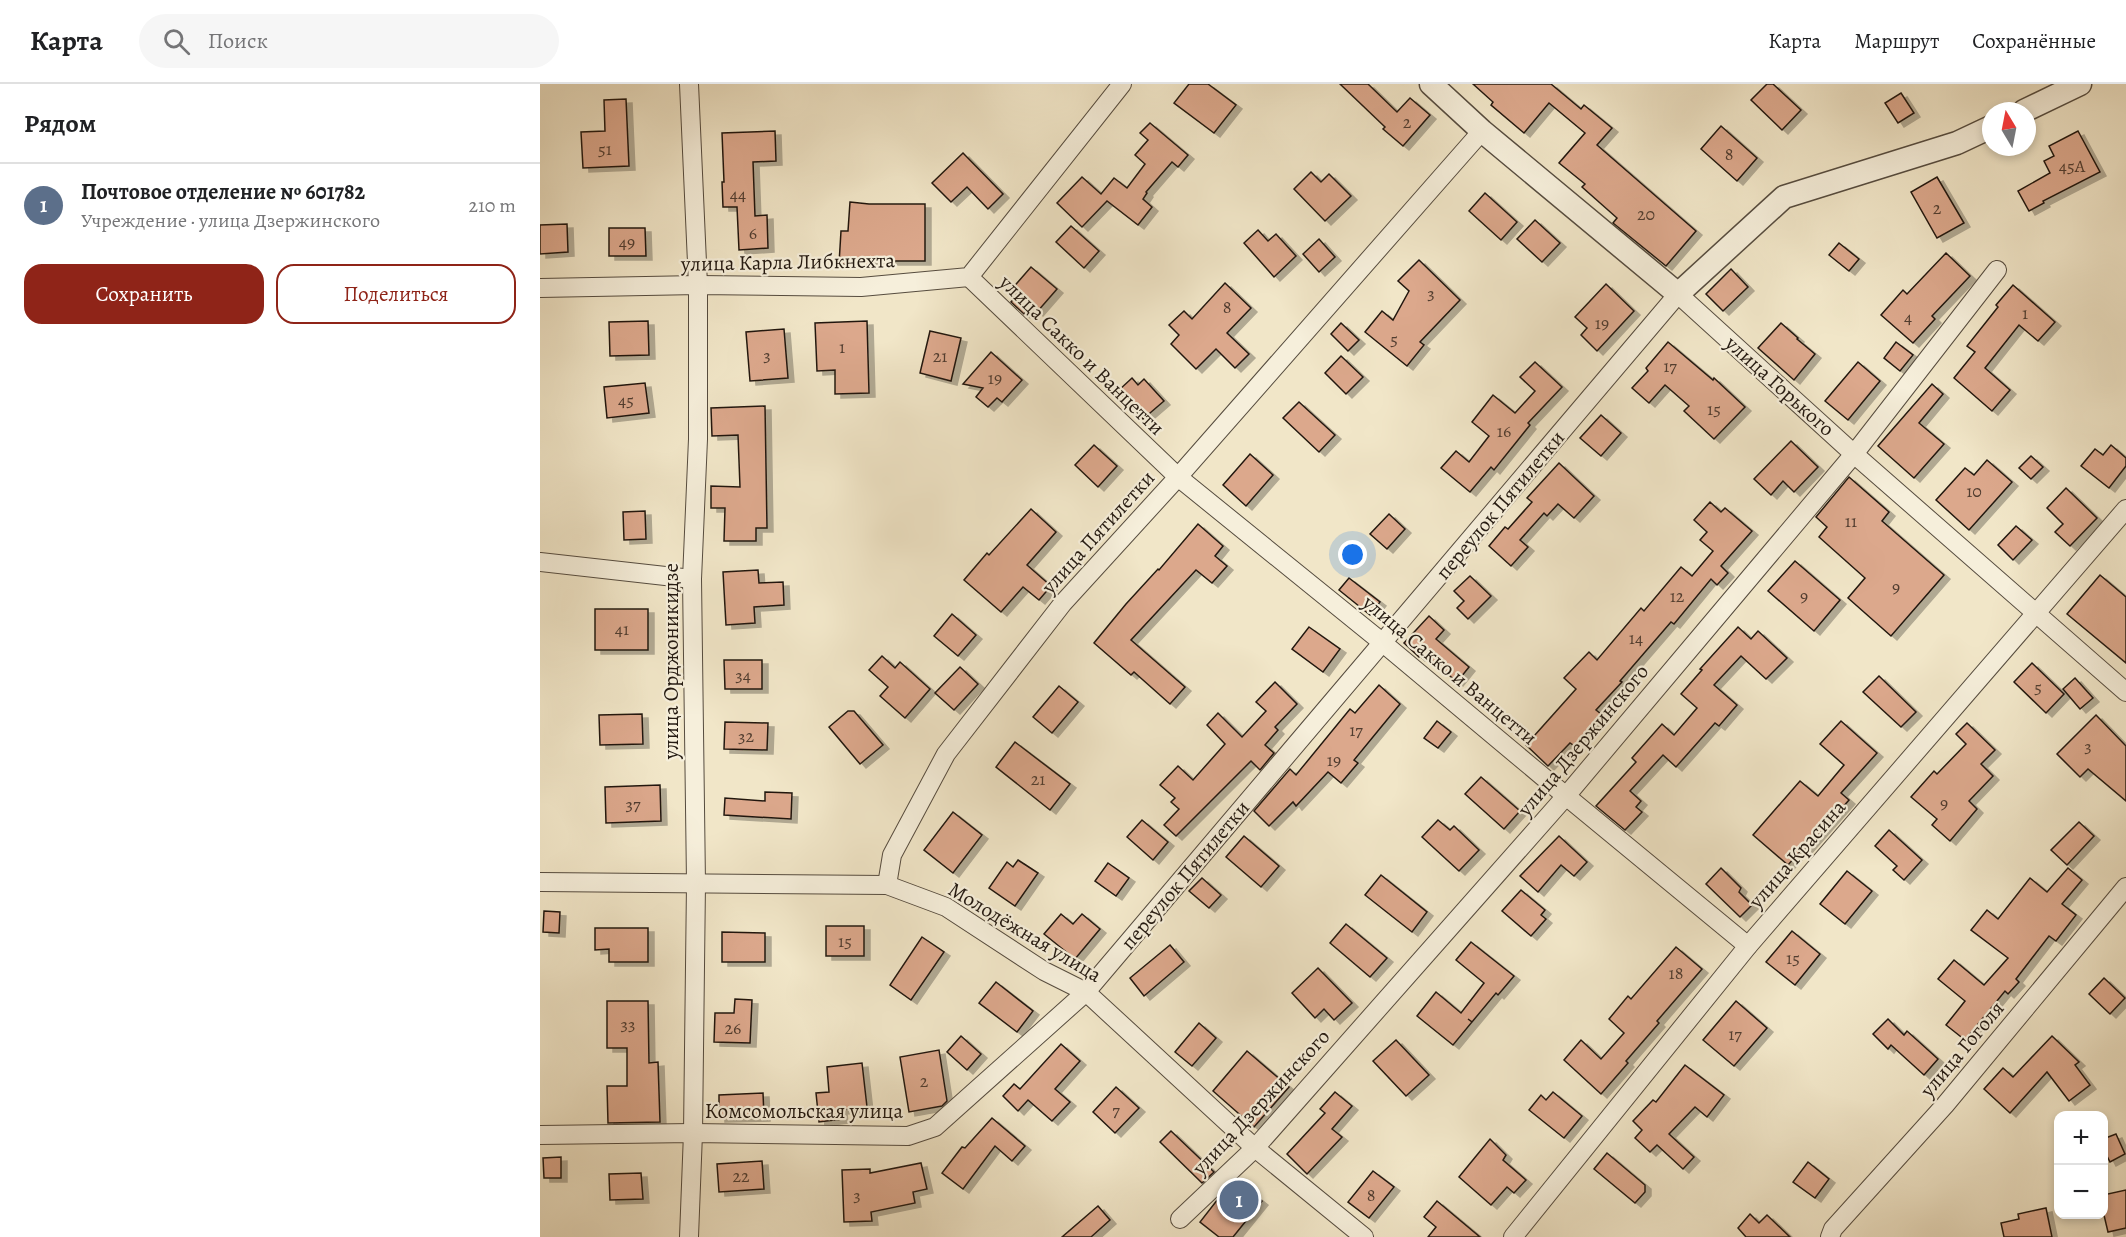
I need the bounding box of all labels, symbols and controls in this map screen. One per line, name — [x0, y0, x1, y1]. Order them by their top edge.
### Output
search box — [139, 14, 559, 68]
text: Карта — [30, 22, 103, 60]
icon: search — [160, 25, 193, 58]
text: Поиск — [208, 26, 268, 56]
text: Карта — [1768, 27, 1821, 55]
text: Маршрут — [1854, 27, 1939, 55]
text: Сохранённые — [1972, 27, 2096, 55]
north arrow — [1982, 102, 2036, 156]
text: Рядом — [24, 106, 96, 141]
house number: 2 — [1403, 110, 1412, 134]
house number: 51 — [598, 137, 612, 161]
house number: 8 — [1725, 142, 1733, 166]
house number: 45А — [2059, 154, 2086, 178]
text: Почтовое отделение № 601782 — [81, 177, 365, 207]
house number: 44 — [730, 182, 746, 206]
text: 1 — [40, 192, 47, 219]
text: 210 m — [468, 192, 516, 219]
house number: 2 — [1933, 196, 1942, 220]
house number: 20 — [1637, 202, 1655, 226]
text: Учреждение · улица Дзержинского — [81, 207, 380, 234]
house number: 6 — [749, 221, 757, 245]
house number: 49 — [619, 230, 635, 254]
street label: улица Карла Либкнехта — [680, 246, 896, 278]
button: Сохранить — [24, 264, 264, 324]
button: Поделиться — [276, 264, 516, 324]
street label: улица Сакко и Ванцетти — [992, 268, 1171, 441]
house number: 3 — [1427, 281, 1435, 305]
house number: 8 — [1223, 295, 1231, 319]
house number: 1 — [2022, 301, 2028, 325]
house number: 4 — [1904, 305, 1912, 329]
house number: 19 — [1595, 311, 1609, 335]
house number: 5 — [1390, 327, 1398, 351]
street label: улица Горького — [1719, 329, 1841, 443]
house number: 1 — [839, 335, 845, 359]
house number: 3 — [763, 343, 771, 367]
house number: 21 — [933, 344, 947, 368]
house number: 17 — [1663, 354, 1677, 378]
house number: 19 — [988, 366, 1002, 390]
house number: 45 — [618, 388, 634, 412]
house number: 15 — [1707, 397, 1721, 421]
house number: 16 — [1497, 419, 1511, 443]
street label: переулок Пятилетки — [1429, 424, 1571, 586]
street label: улица Пятилетки — [1034, 464, 1161, 600]
house number: 10 — [1966, 479, 1982, 503]
house number: 11 — [1845, 509, 1857, 533]
your location — [1338, 540, 1367, 569]
street label: улица Орджоникидзе — [657, 563, 685, 760]
house number: 9 — [1892, 575, 1900, 599]
house number: 12 — [1670, 584, 1685, 608]
house number: 9 — [1800, 584, 1808, 608]
street label: улица Сакко и Ванцетти — [1356, 588, 1543, 751]
house number: 41 — [615, 617, 629, 641]
house number: 14 — [1629, 626, 1643, 650]
street label: улица Дзержинского — [1510, 658, 1655, 823]
house number: 34 — [735, 663, 751, 687]
house number: 5 — [2034, 675, 2042, 699]
house number: 17 — [1349, 718, 1363, 742]
house number: 32 — [738, 724, 754, 748]
house number: 3 — [2084, 734, 2092, 758]
house number: 19 — [1327, 748, 1341, 772]
house number: 21 — [1031, 767, 1045, 791]
house number: 9 — [1940, 791, 1948, 815]
house number: 37 — [625, 792, 641, 816]
street label: переулок Пятилетки — [1114, 794, 1256, 956]
street label: улица Красина — [1742, 794, 1852, 915]
street label: Молодёжная улица — [943, 875, 1107, 989]
house number: 15 — [838, 929, 852, 953]
house number: 15 — [1786, 946, 1800, 970]
house number: 18 — [1669, 961, 1683, 985]
street label: улица Гоголя — [1913, 995, 2010, 1104]
house number: 33 — [621, 1012, 635, 1036]
house number: 26 — [725, 1016, 741, 1040]
house number: 17 — [1728, 1022, 1742, 1046]
street label: улица Дзержинского — [1185, 1023, 1336, 1182]
house number: 2 — [920, 1069, 929, 1093]
street label: Комсомольская улица — [705, 1097, 903, 1125]
house number: 7 — [1112, 1098, 1120, 1122]
map controls — [2054, 1111, 2108, 1219]
button: + — [2054, 1111, 2108, 1165]
house number: 22 — [732, 1164, 750, 1188]
button: − — [2054, 1165, 2108, 1219]
pin: 1 — [1220, 1178, 1258, 1222]
house number: 3 — [853, 1183, 861, 1207]
house number: 8 — [1367, 1183, 1375, 1207]

